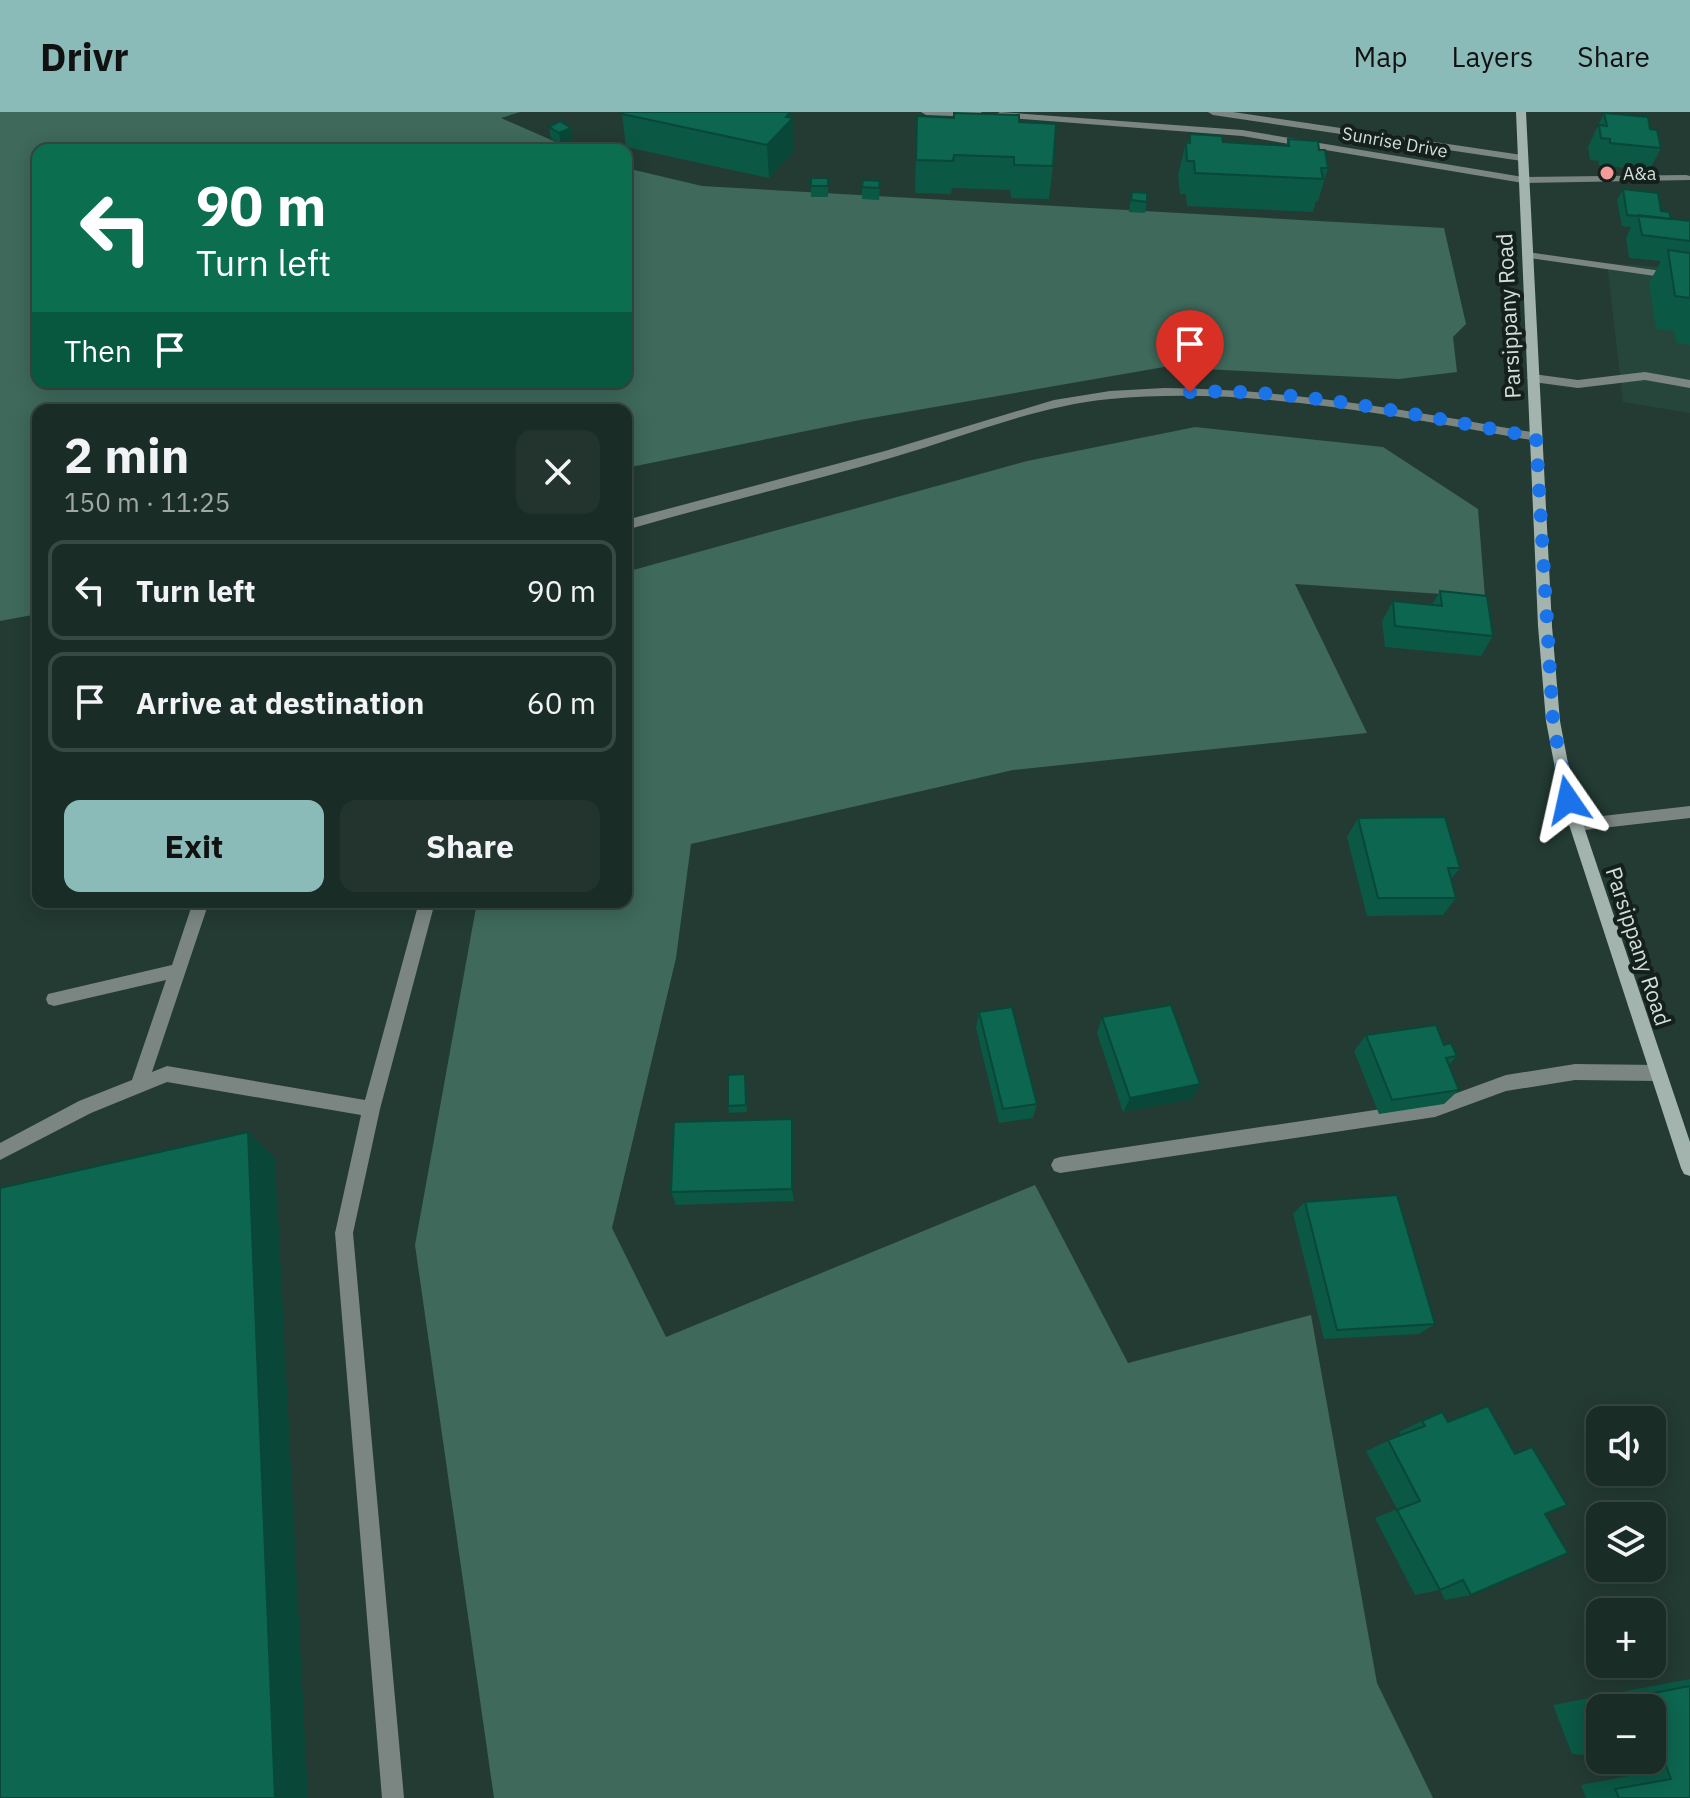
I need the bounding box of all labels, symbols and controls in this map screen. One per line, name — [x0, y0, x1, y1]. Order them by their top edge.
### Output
text: Drivr — [40, 32, 129, 81]
text: Map — [1353, 38, 1407, 75]
text: Layers — [1451, 38, 1533, 75]
text: Share — [1577, 38, 1650, 75]
street label: Sunrise Drive — [1340, 121, 1450, 163]
place label: A&a — [1623, 162, 1657, 185]
marker: A&a — [1598, 164, 1616, 182]
text: 90 m — [196, 169, 326, 241]
icon: left — [64, 176, 168, 280]
street label: Parsippany Road — [1489, 233, 1527, 399]
text: Turn left — [196, 239, 331, 286]
pin — [1156, 310, 1224, 392]
icon: arrive — [1168, 322, 1212, 366]
icon: arrive — [148, 328, 192, 372]
text: Then — [64, 331, 132, 370]
text: 2 min — [64, 424, 189, 486]
button: close — [516, 430, 600, 514]
text: 150 m · 11:25 — [64, 485, 230, 519]
icon: left — [68, 568, 112, 612]
text: Turn left — [136, 571, 255, 610]
text: 90 m — [527, 571, 596, 610]
icon: arrive — [68, 680, 112, 724]
text: Arrive at destination — [136, 683, 424, 722]
text: 60 m — [527, 683, 596, 722]
position arrow — [1526, 758, 1610, 842]
button: Exit — [64, 800, 324, 892]
button: Share — [340, 800, 600, 892]
street label: Parsippany Road — [1600, 863, 1678, 1029]
map controls — [1586, 1406, 1666, 1774]
button: sound — [1586, 1406, 1666, 1486]
button: layers — [1586, 1502, 1666, 1582]
button: + — [1586, 1598, 1666, 1678]
button: − — [1586, 1694, 1666, 1774]

